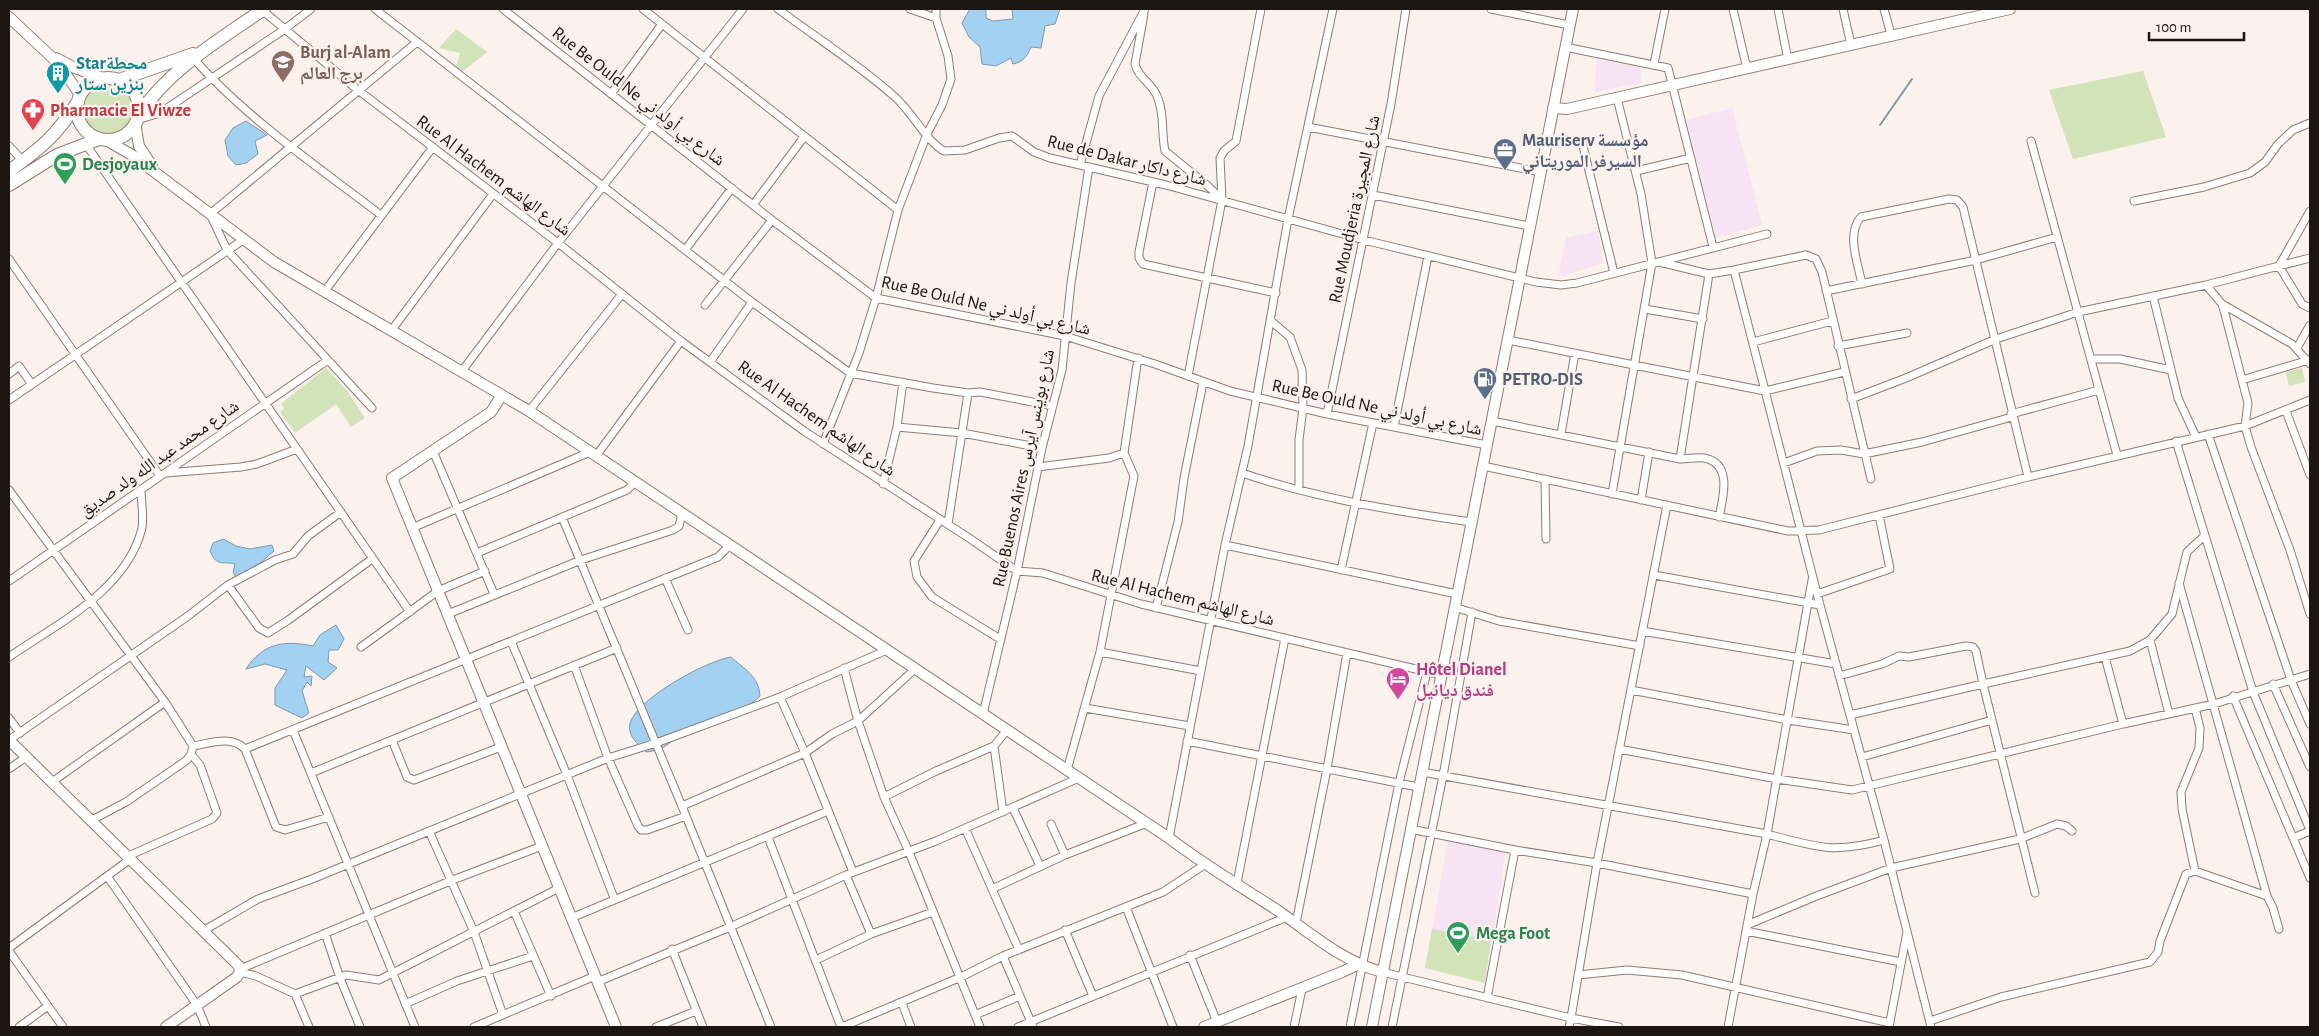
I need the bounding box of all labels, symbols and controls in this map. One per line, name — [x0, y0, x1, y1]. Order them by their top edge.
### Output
scale bar — [2149, 10, 2244, 42]
text: 100 m — [2156, 20, 2191, 35]
street label: Rue Be Ould Ne شارع بي أولد ني — [546, 22, 730, 173]
place label: Burj al-Alam برج العالم — [300, 44, 391, 85]
school or university icon: Burj al-Alam برج العالم — [270, 49, 296, 83]
place label: Starمحطة بنزين ستار — [75, 55, 147, 95]
building icon: Starمحطة بنزين ستار — [45, 60, 71, 94]
pharmacy icon: Pharmacie El Viwze — [20, 97, 46, 131]
place label: Pharmacie El Viwze — [50, 102, 191, 120]
street label: Rue Al Hachem شارع الهاشم — [412, 112, 574, 241]
street label: Rue Moudjeria شارع المجيرة — [1326, 114, 1385, 305]
street label: Rue de Dakar شارع داكار — [1045, 132, 1208, 190]
place label: Mauriserv مؤسسة السيرفر الموريتاني — [1522, 132, 1648, 175]
office icon: Mauriserv مؤسسة السيرفر الموريتاني — [1492, 137, 1518, 171]
sports icon: Desjoyaux — [52, 151, 78, 185]
place label: Desjoyaux — [82, 156, 158, 174]
street label: Rue Be Ould Ne شارع بي أولد ني — [878, 270, 1093, 343]
street label: Rue Buenos Aires شارع بوينس آيرس — [988, 347, 1059, 589]
street label: Rue Al Hachem شارع الهاشم — [733, 357, 899, 482]
fuel station icon: PETRO-DIS — [1472, 366, 1498, 400]
place label: PETRO-DIS — [1502, 371, 1583, 389]
street label: Rue Be Ould Ne شارع بي أولد ني — [1269, 374, 1484, 444]
street label: شارع محمد عبد الله ولد صديق — [77, 397, 243, 521]
street label: Rue Al Hachem شارع الهاشم — [1089, 566, 1276, 631]
place label: Hôtel Dianel فندق ديانيل — [1416, 661, 1507, 701]
hotel icon: Hôtel Dianel فندق ديانيل — [1385, 666, 1411, 700]
sports icon: Mega Foot — [1445, 920, 1471, 954]
place label: Mega Foot — [1476, 925, 1550, 943]

